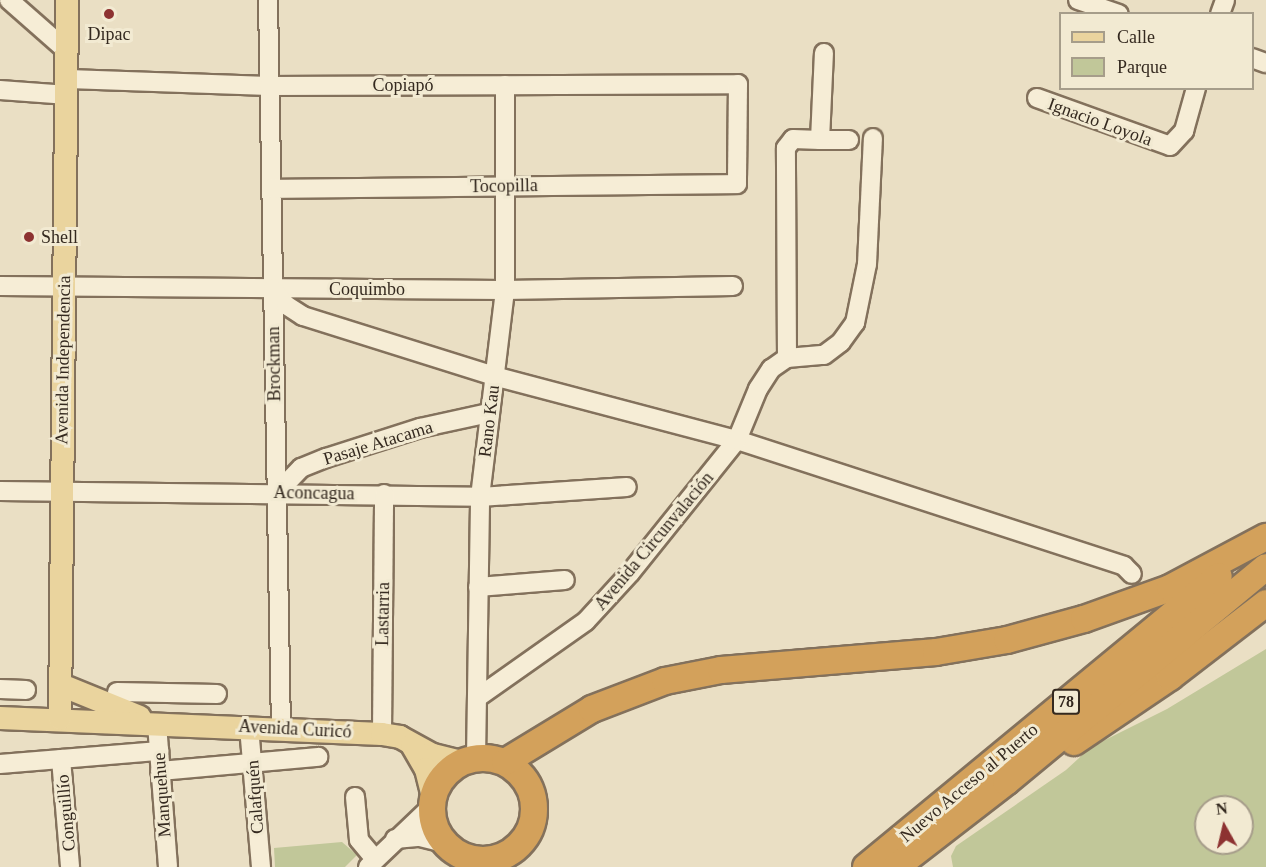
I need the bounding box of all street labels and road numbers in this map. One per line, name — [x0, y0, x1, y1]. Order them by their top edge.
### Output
street label: Copiapó — [373, 74, 433, 96]
street label: Ignacio Loyola — [1045, 93, 1155, 151]
street label: Tocopilla — [470, 175, 538, 197]
street label: Avenida Independencia — [51, 275, 75, 445]
street label: Coquimbo — [329, 278, 405, 300]
street label: Brockman — [263, 326, 285, 402]
street label: Rano Kau — [474, 384, 504, 458]
street label: Pasaje Atacama — [320, 416, 436, 470]
street label: Avenida Circunvalación — [590, 467, 718, 615]
street label: Aconcagua — [273, 481, 355, 505]
street label: Lastarria — [372, 582, 394, 646]
road number: 78 — [1051, 689, 1081, 715]
street label: Avenida Curicó — [238, 715, 352, 743]
street label: Nuevo Acceso al Puerto — [895, 719, 1043, 847]
street label: Manquehue — [148, 752, 176, 838]
street label: Calafquén — [242, 759, 268, 835]
street label: Conguillío — [52, 774, 80, 852]

